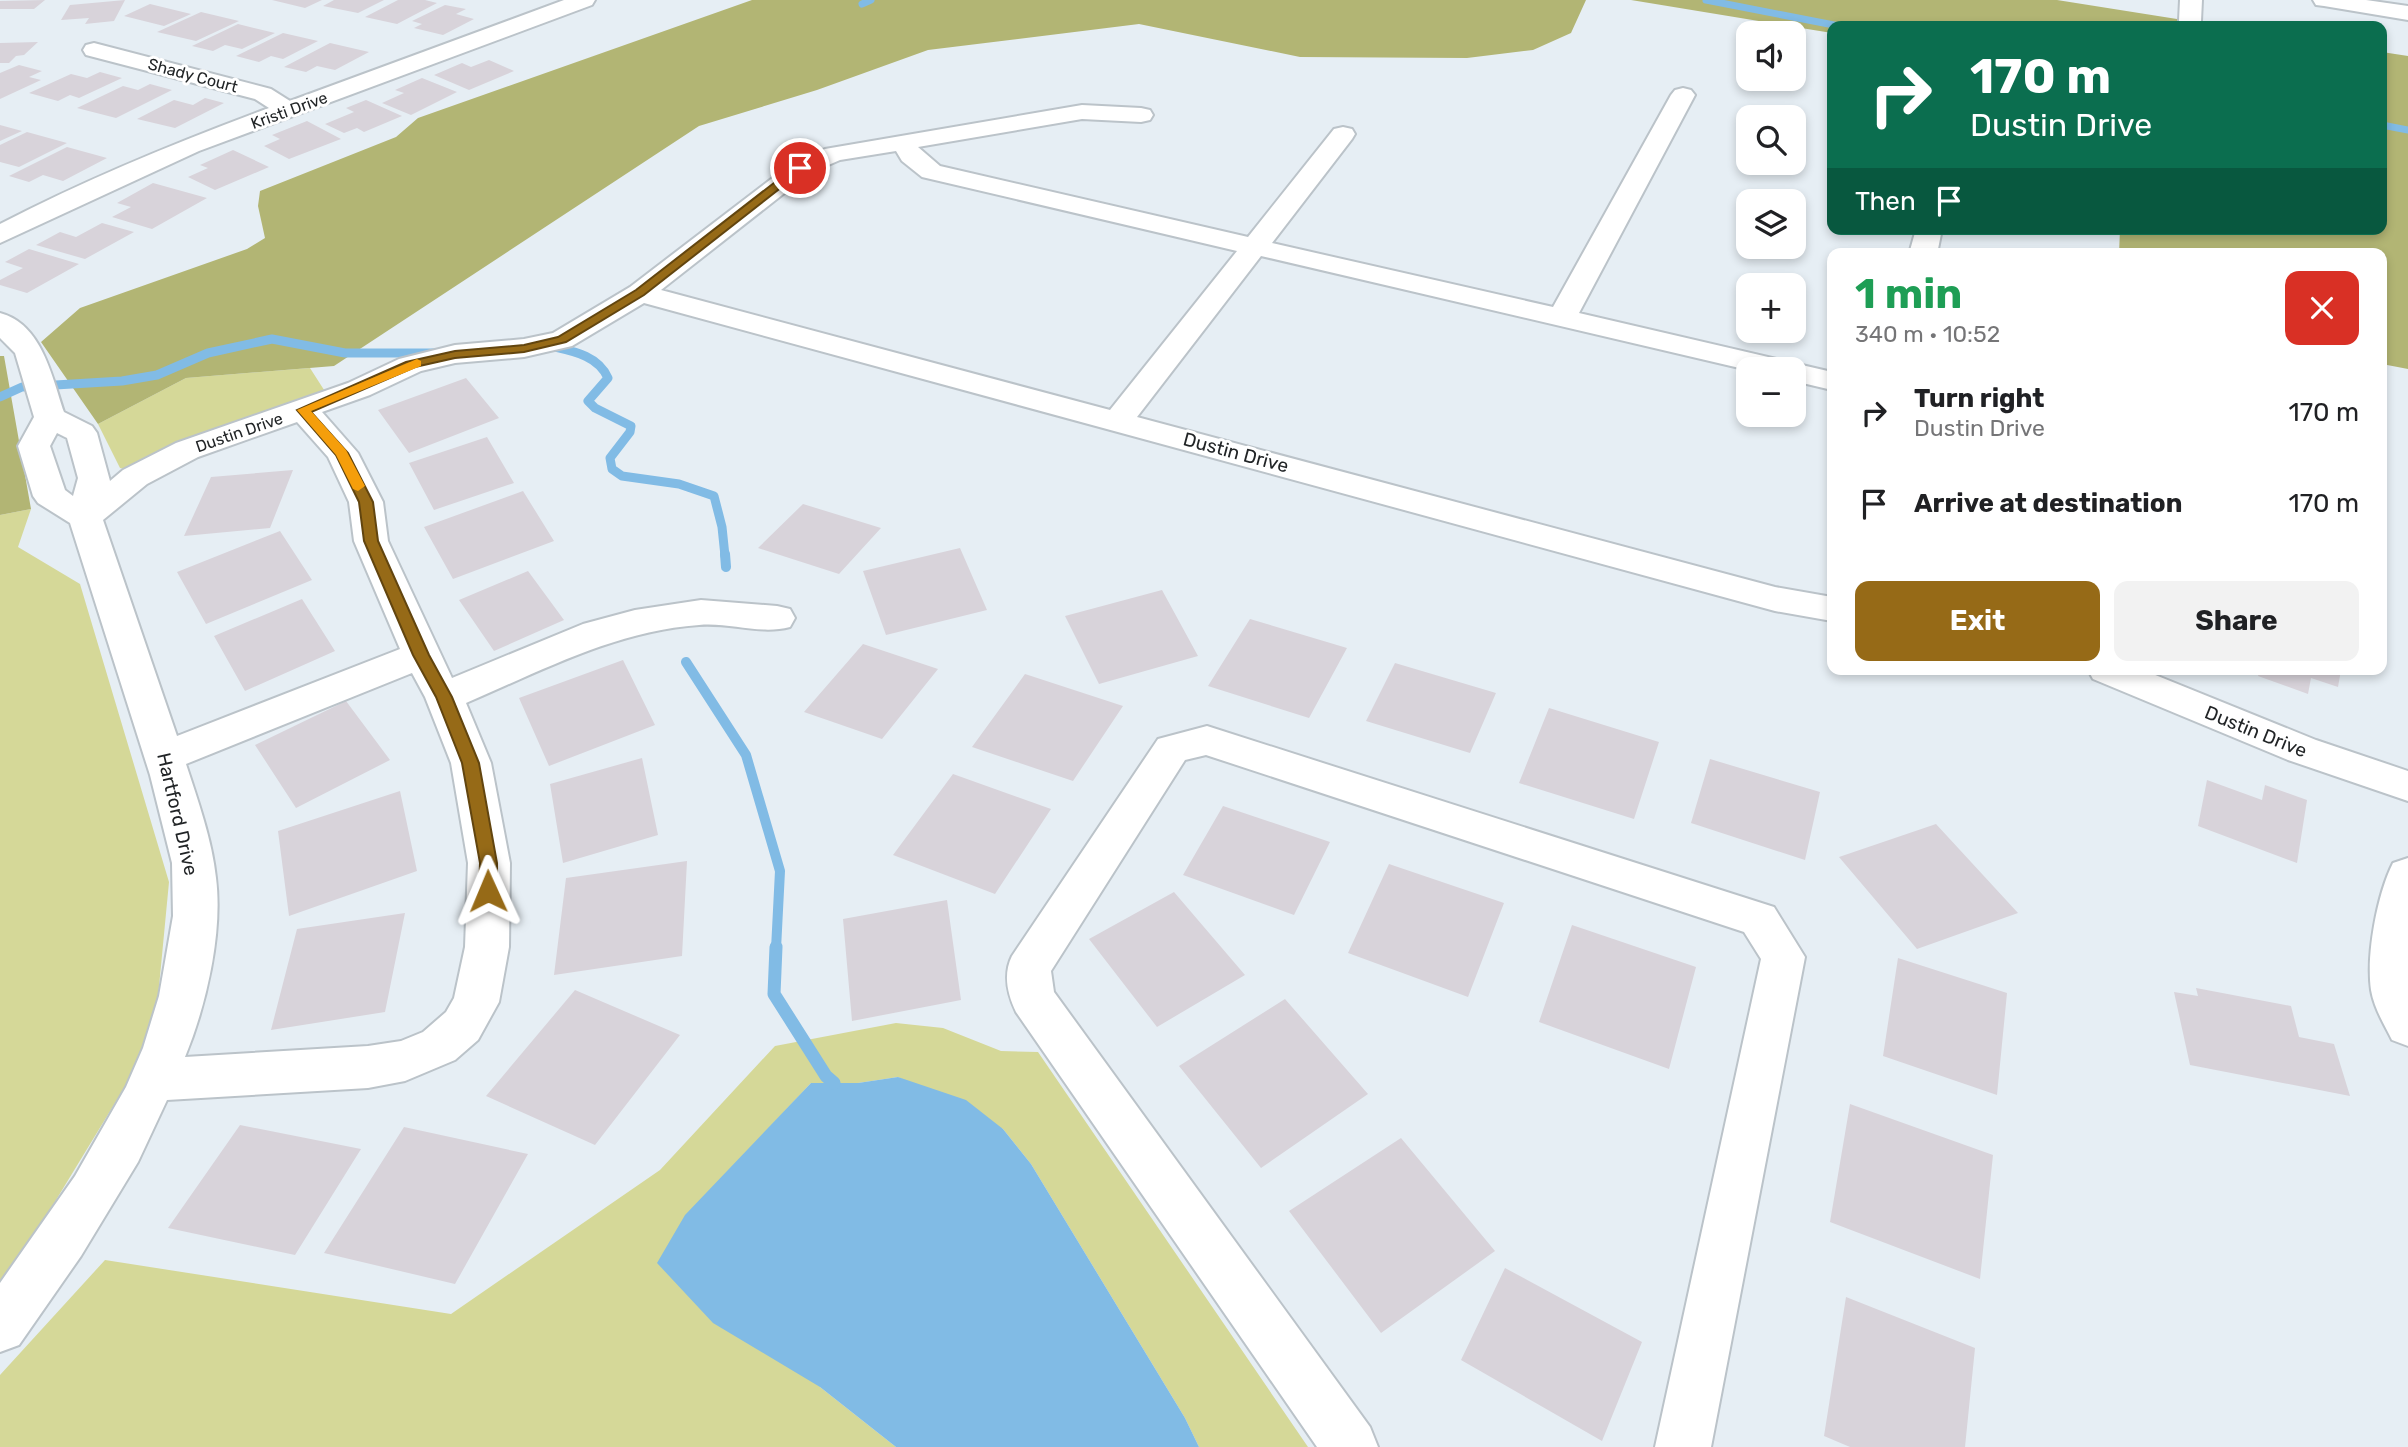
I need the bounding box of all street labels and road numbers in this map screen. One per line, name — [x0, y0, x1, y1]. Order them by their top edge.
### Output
street label: Shady Court — [146, 54, 240, 97]
street label: Kristi Drive — [248, 88, 330, 133]
street label: Dustin Drive — [193, 409, 285, 456]
street label: Dustin Drive — [1181, 427, 1291, 478]
street label: Dustin Drive — [2201, 701, 2310, 762]
street label: Hartford Drive — [152, 750, 203, 878]

